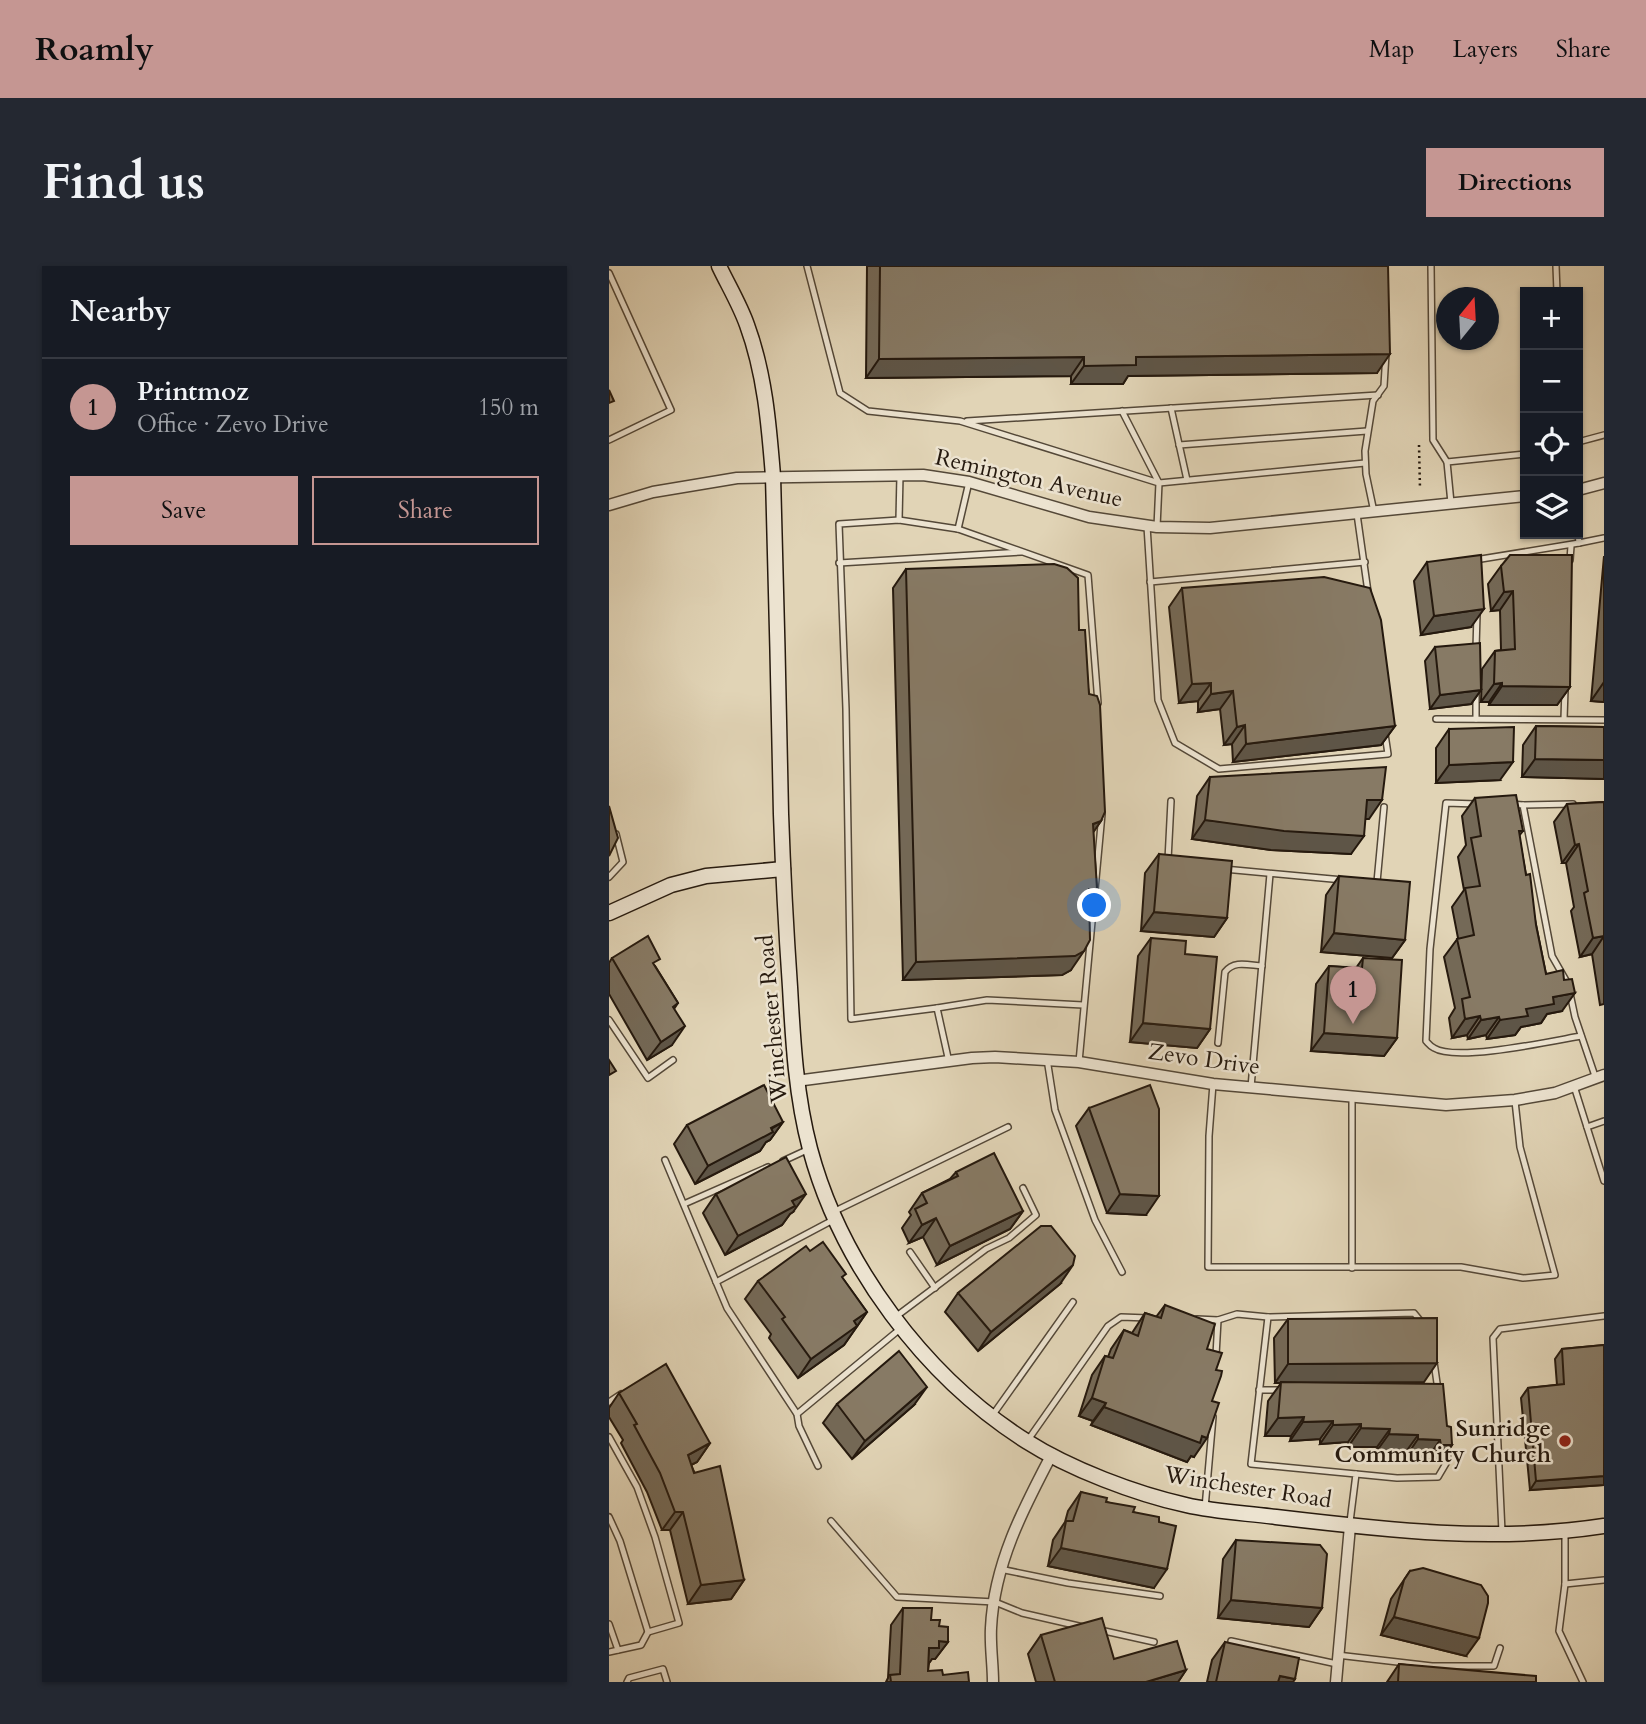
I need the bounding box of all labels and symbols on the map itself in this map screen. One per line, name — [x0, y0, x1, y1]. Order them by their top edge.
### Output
north arrow — [1436, 287, 1499, 350]
street label: Remington Avenue — [932, 441, 1126, 515]
your location — [1077, 888, 1111, 922]
street label: Winchester Road — [749, 933, 795, 1106]
pin: 1 — [1330, 966, 1376, 1024]
street label: Zevo Drive — [1146, 1036, 1262, 1082]
place label: Sunridge Community Church — [1335, 1413, 1551, 1470]
marker: Sunridge Community Church — [1557, 1433, 1573, 1449]
street label: Winchester Road — [1161, 1458, 1335, 1516]

